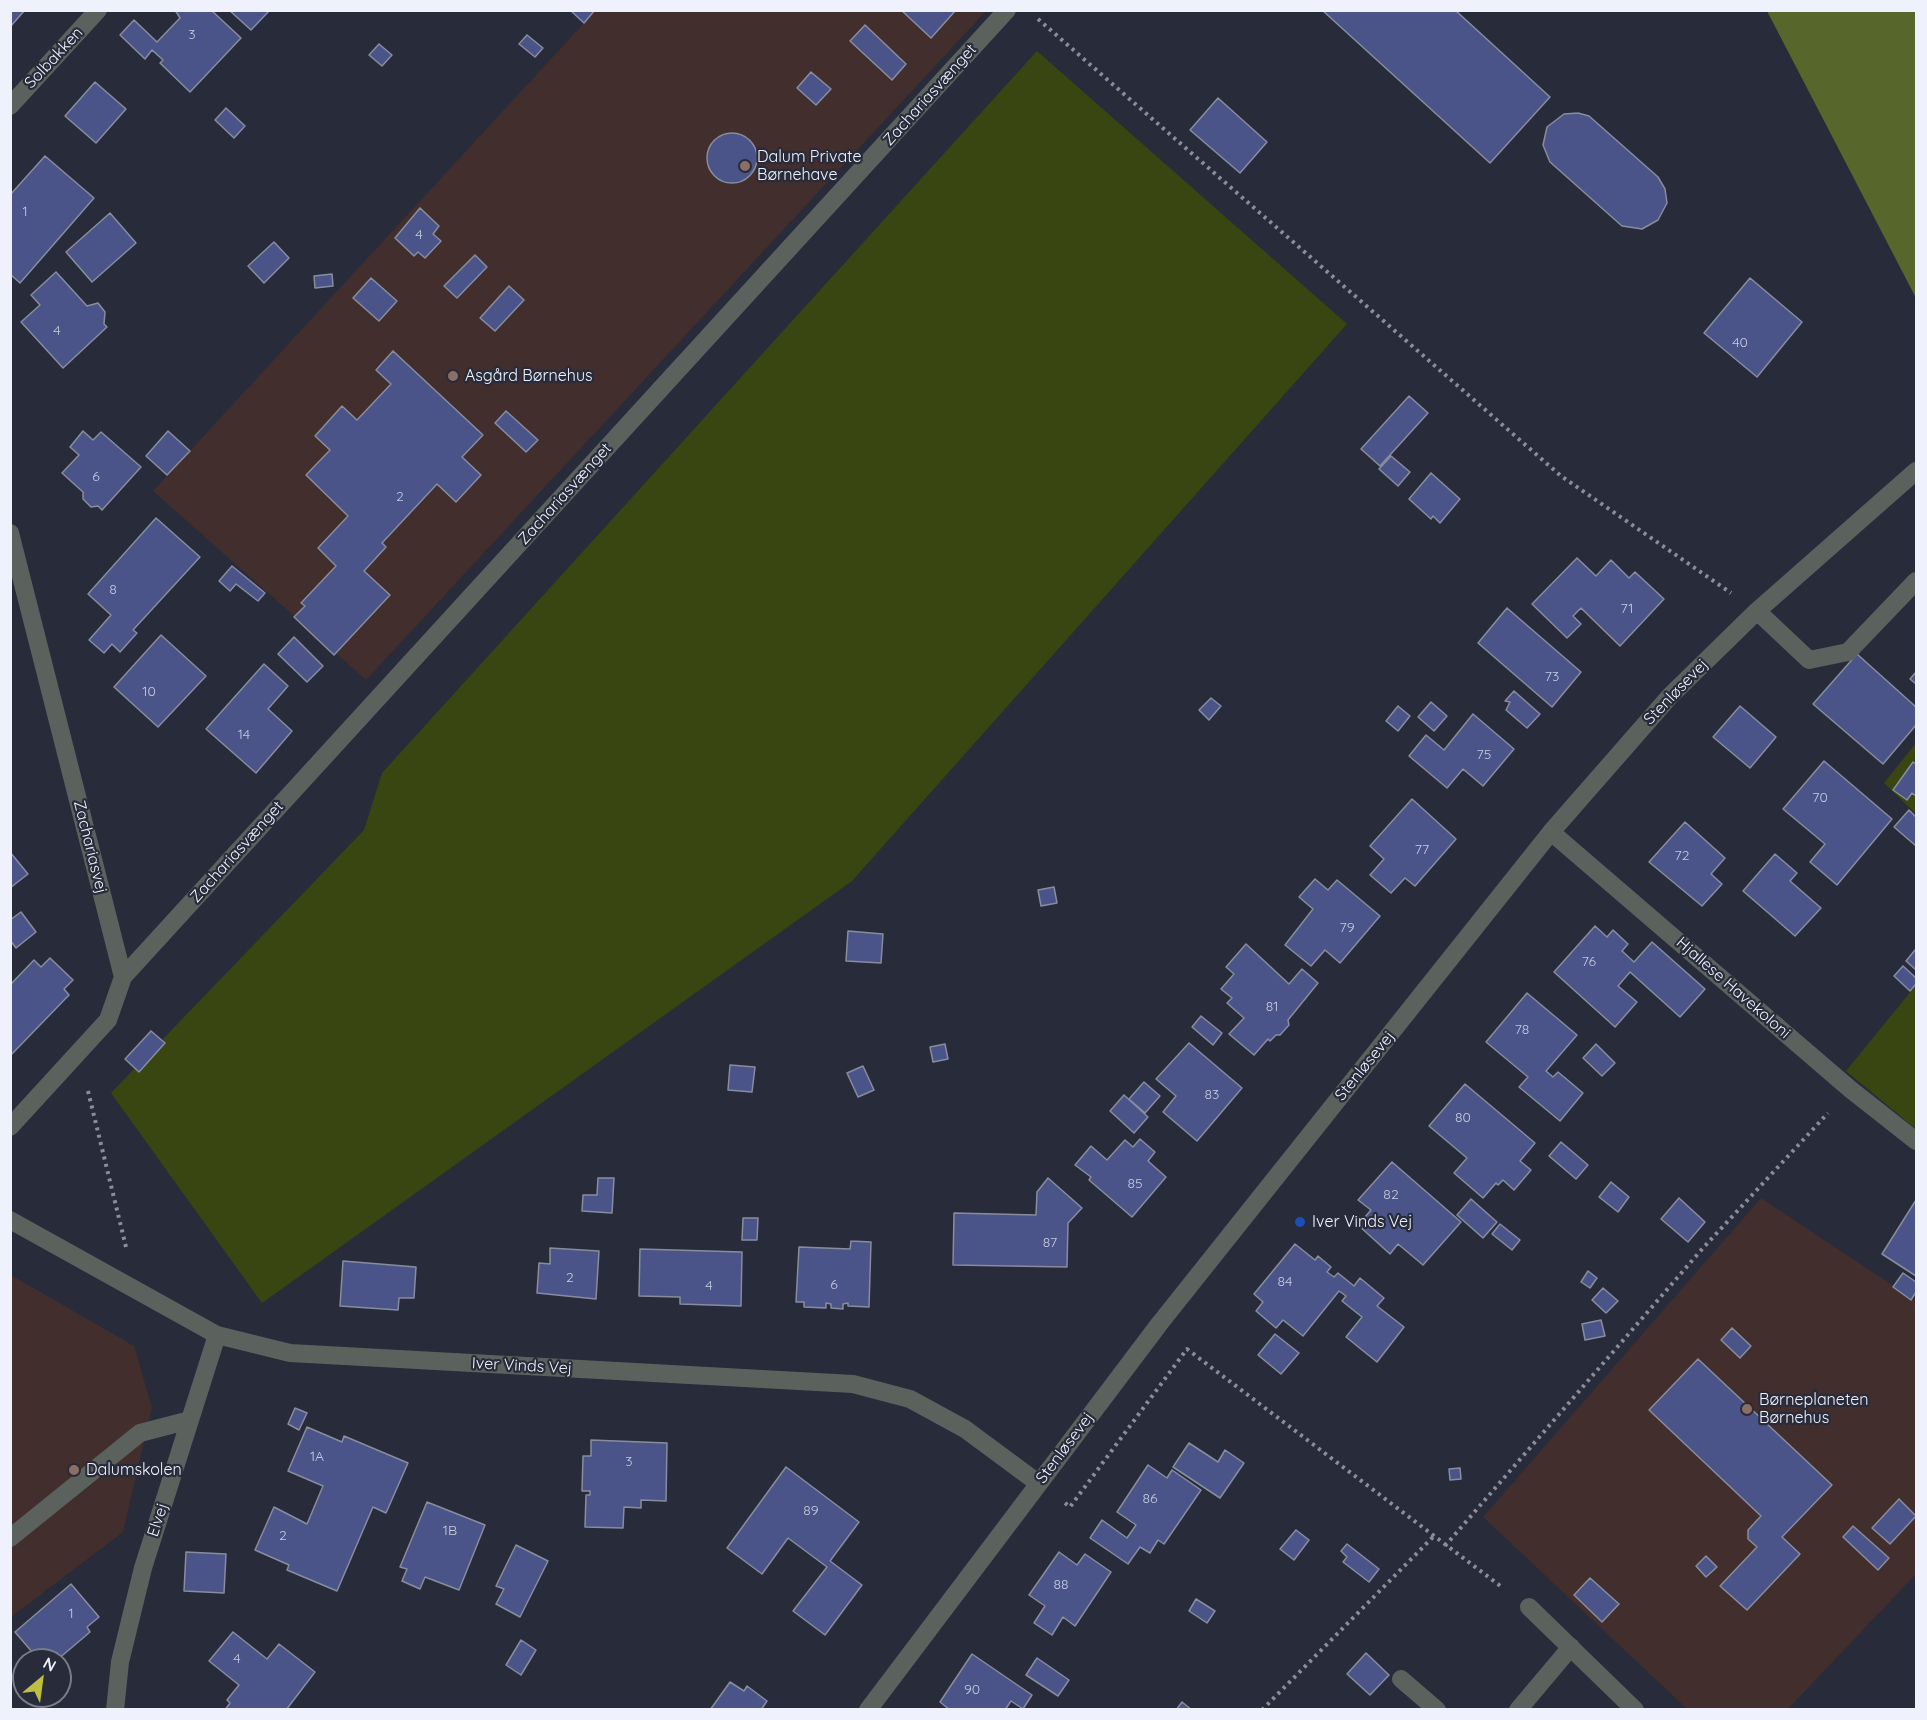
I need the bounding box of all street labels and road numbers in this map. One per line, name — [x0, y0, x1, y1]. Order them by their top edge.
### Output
street label: Solbakken — [21, 23, 87, 93]
street label: Zachariasvænget — [879, 40, 981, 150]
street label: Zachariasvænget — [514, 439, 616, 549]
street label: Stenløsevej — [1640, 655, 1712, 729]
street label: Zachariasvænget — [186, 797, 288, 907]
street label: Zachariasvej — [69, 798, 111, 896]
street label: Hjallese Havekoloni — [1672, 933, 1794, 1043]
street label: Stenløsevej — [1331, 1027, 1399, 1105]
street label: Iver Vinds Vej — [471, 1354, 573, 1378]
street label: Stenløsevej — [1032, 1409, 1098, 1487]
street label: Elvej — [144, 1501, 172, 1539]

